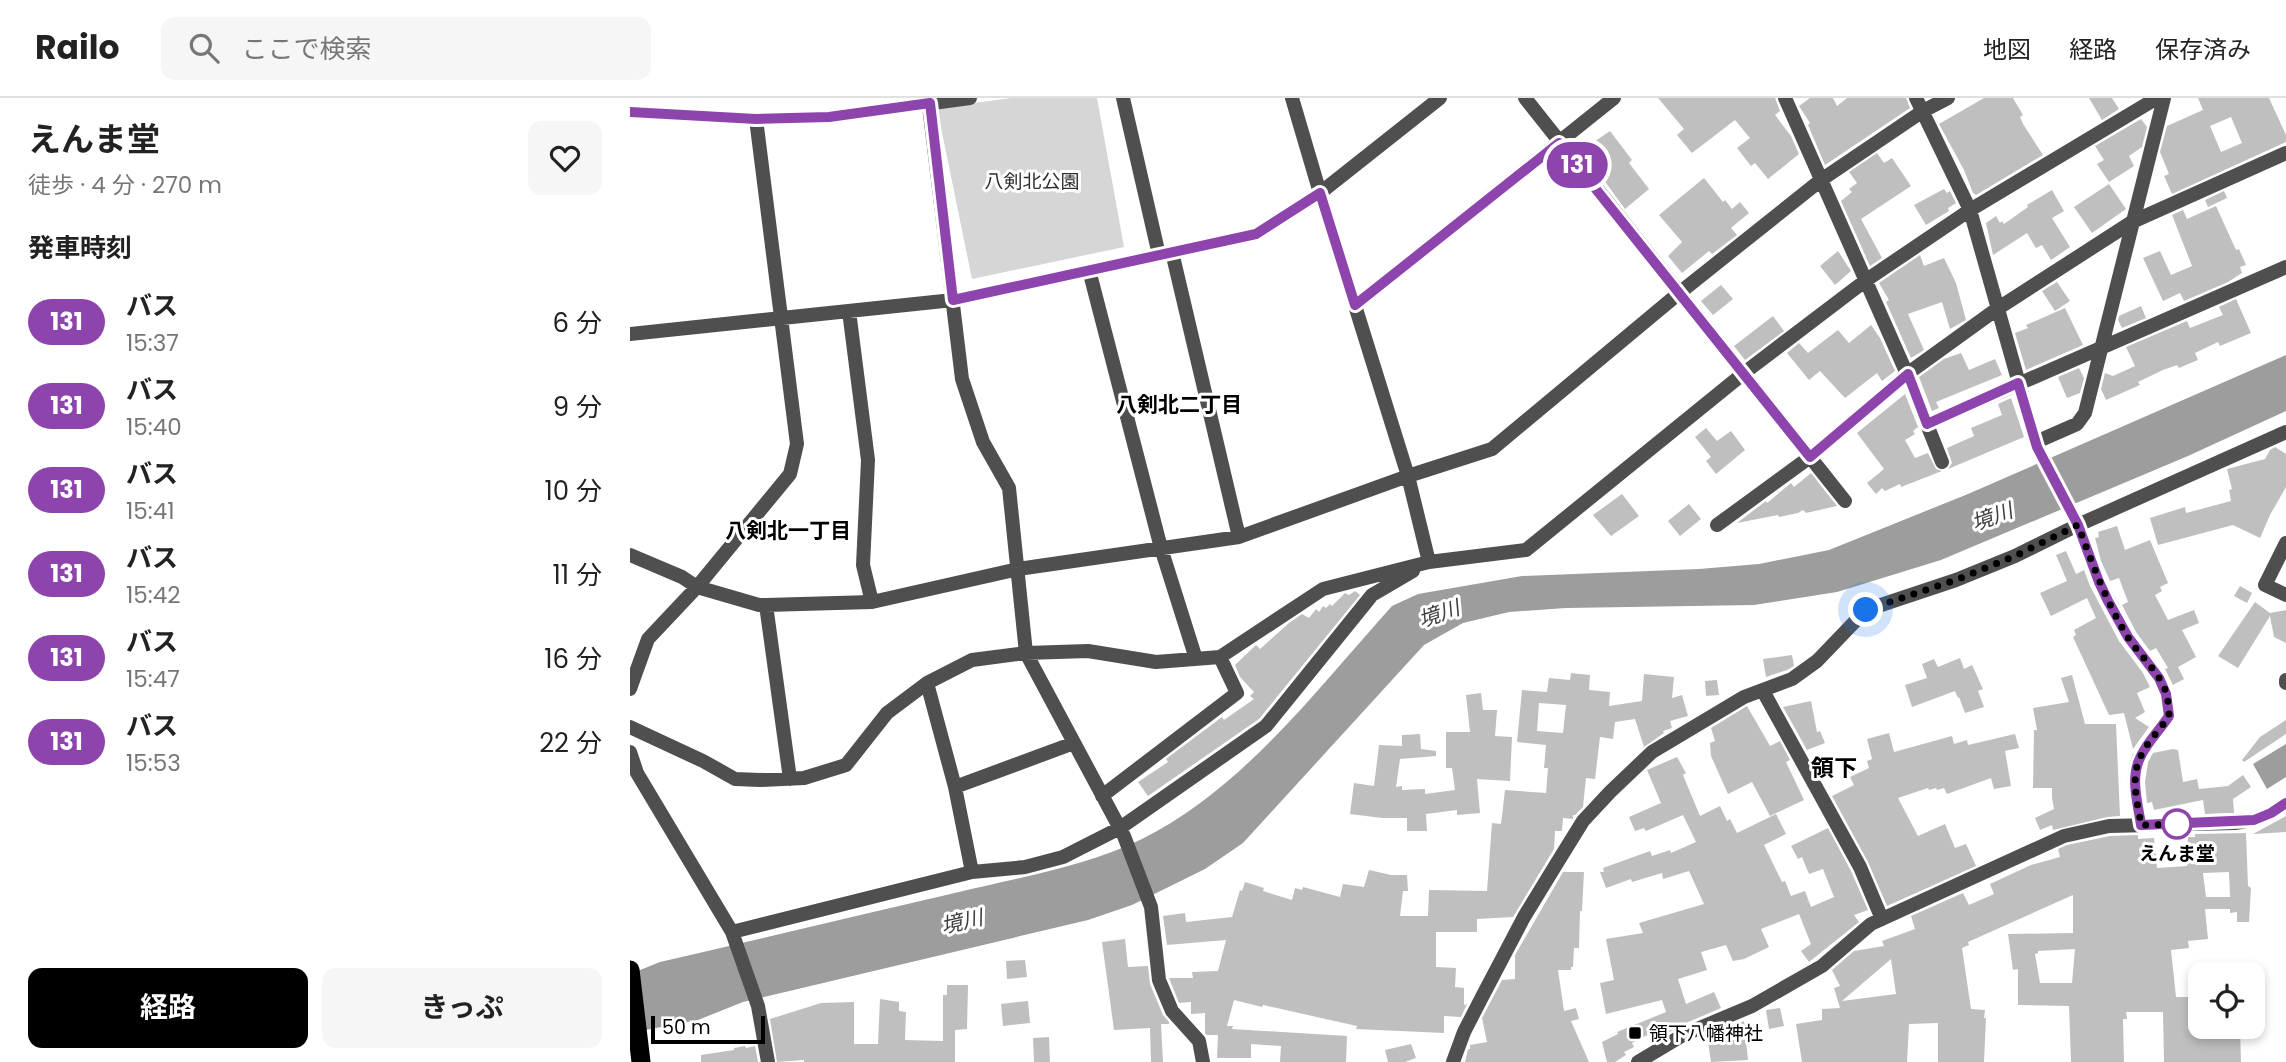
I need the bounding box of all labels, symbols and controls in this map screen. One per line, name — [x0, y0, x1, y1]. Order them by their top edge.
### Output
search box — [161, 17, 651, 80]
text: Railo — [35, 24, 119, 71]
icon: search — [185, 29, 223, 67]
text: ここで検索 — [241, 31, 371, 67]
text: 地図 — [1983, 33, 2031, 66]
text: 経路 — [2069, 33, 2117, 66]
text: 保存済み — [2155, 33, 2251, 66]
text: えんま堂 — [28, 116, 160, 163]
button: heart — [528, 121, 602, 195]
line badge: 131 — [1537, 142, 1617, 188]
text: 131 — [1561, 148, 1593, 181]
park label: 八剣北公園 — [984, 168, 1080, 195]
text: 徒歩 · 4 分 · 270 m — [28, 169, 222, 201]
text: 発車時刻 — [28, 230, 132, 266]
text: バス — [126, 288, 178, 324]
text: 131 — [50, 305, 83, 338]
text: 6 分 — [553, 305, 602, 341]
text: 15:37 — [126, 327, 179, 359]
text: バス — [126, 372, 178, 408]
text: 131 — [50, 389, 83, 422]
text: 9 分 — [553, 389, 602, 425]
district label: 八剣北二丁目 — [1116, 390, 1242, 419]
text: 15:40 — [126, 411, 182, 443]
text: バス — [126, 456, 178, 492]
text: 131 — [50, 473, 83, 506]
text: 10 分 — [544, 473, 602, 509]
text: 15:41 — [126, 495, 175, 527]
water label: 境川 — [1967, 495, 2018, 537]
district label: 八剣北一丁目 — [725, 516, 851, 545]
text: バス — [126, 540, 178, 576]
text: 131 — [50, 557, 83, 590]
text: 11 分 — [552, 557, 602, 593]
text: 15:42 — [126, 579, 180, 611]
water label: 境川 — [1414, 592, 1465, 634]
your location — [1848, 592, 1883, 627]
text: バス — [126, 624, 178, 660]
text: 131 — [50, 641, 83, 674]
text: 16 分 — [544, 641, 602, 677]
text: 15:47 — [126, 663, 180, 695]
text: バス — [126, 708, 178, 744]
text: 131 — [50, 725, 83, 758]
text: 22 分 — [539, 725, 602, 761]
text: 15:53 — [126, 747, 181, 779]
district label: 領下 — [1811, 752, 1857, 784]
marker: えんま堂 — [2162, 809, 2192, 839]
place label: えんま堂 — [2139, 840, 2215, 867]
water label: 境川 — [938, 902, 988, 940]
map controls — [2188, 962, 2265, 1039]
button: locate — [2188, 962, 2265, 1039]
button: 経路 — [28, 968, 308, 1048]
button: きっぷ — [322, 968, 602, 1048]
scale bar — [651, 1013, 765, 1045]
text: 50 m — [662, 1014, 711, 1041]
place label: 領下八幡神社 — [1649, 1020, 1763, 1047]
marker: 領下八幡神社 — [1627, 1025, 1643, 1041]

